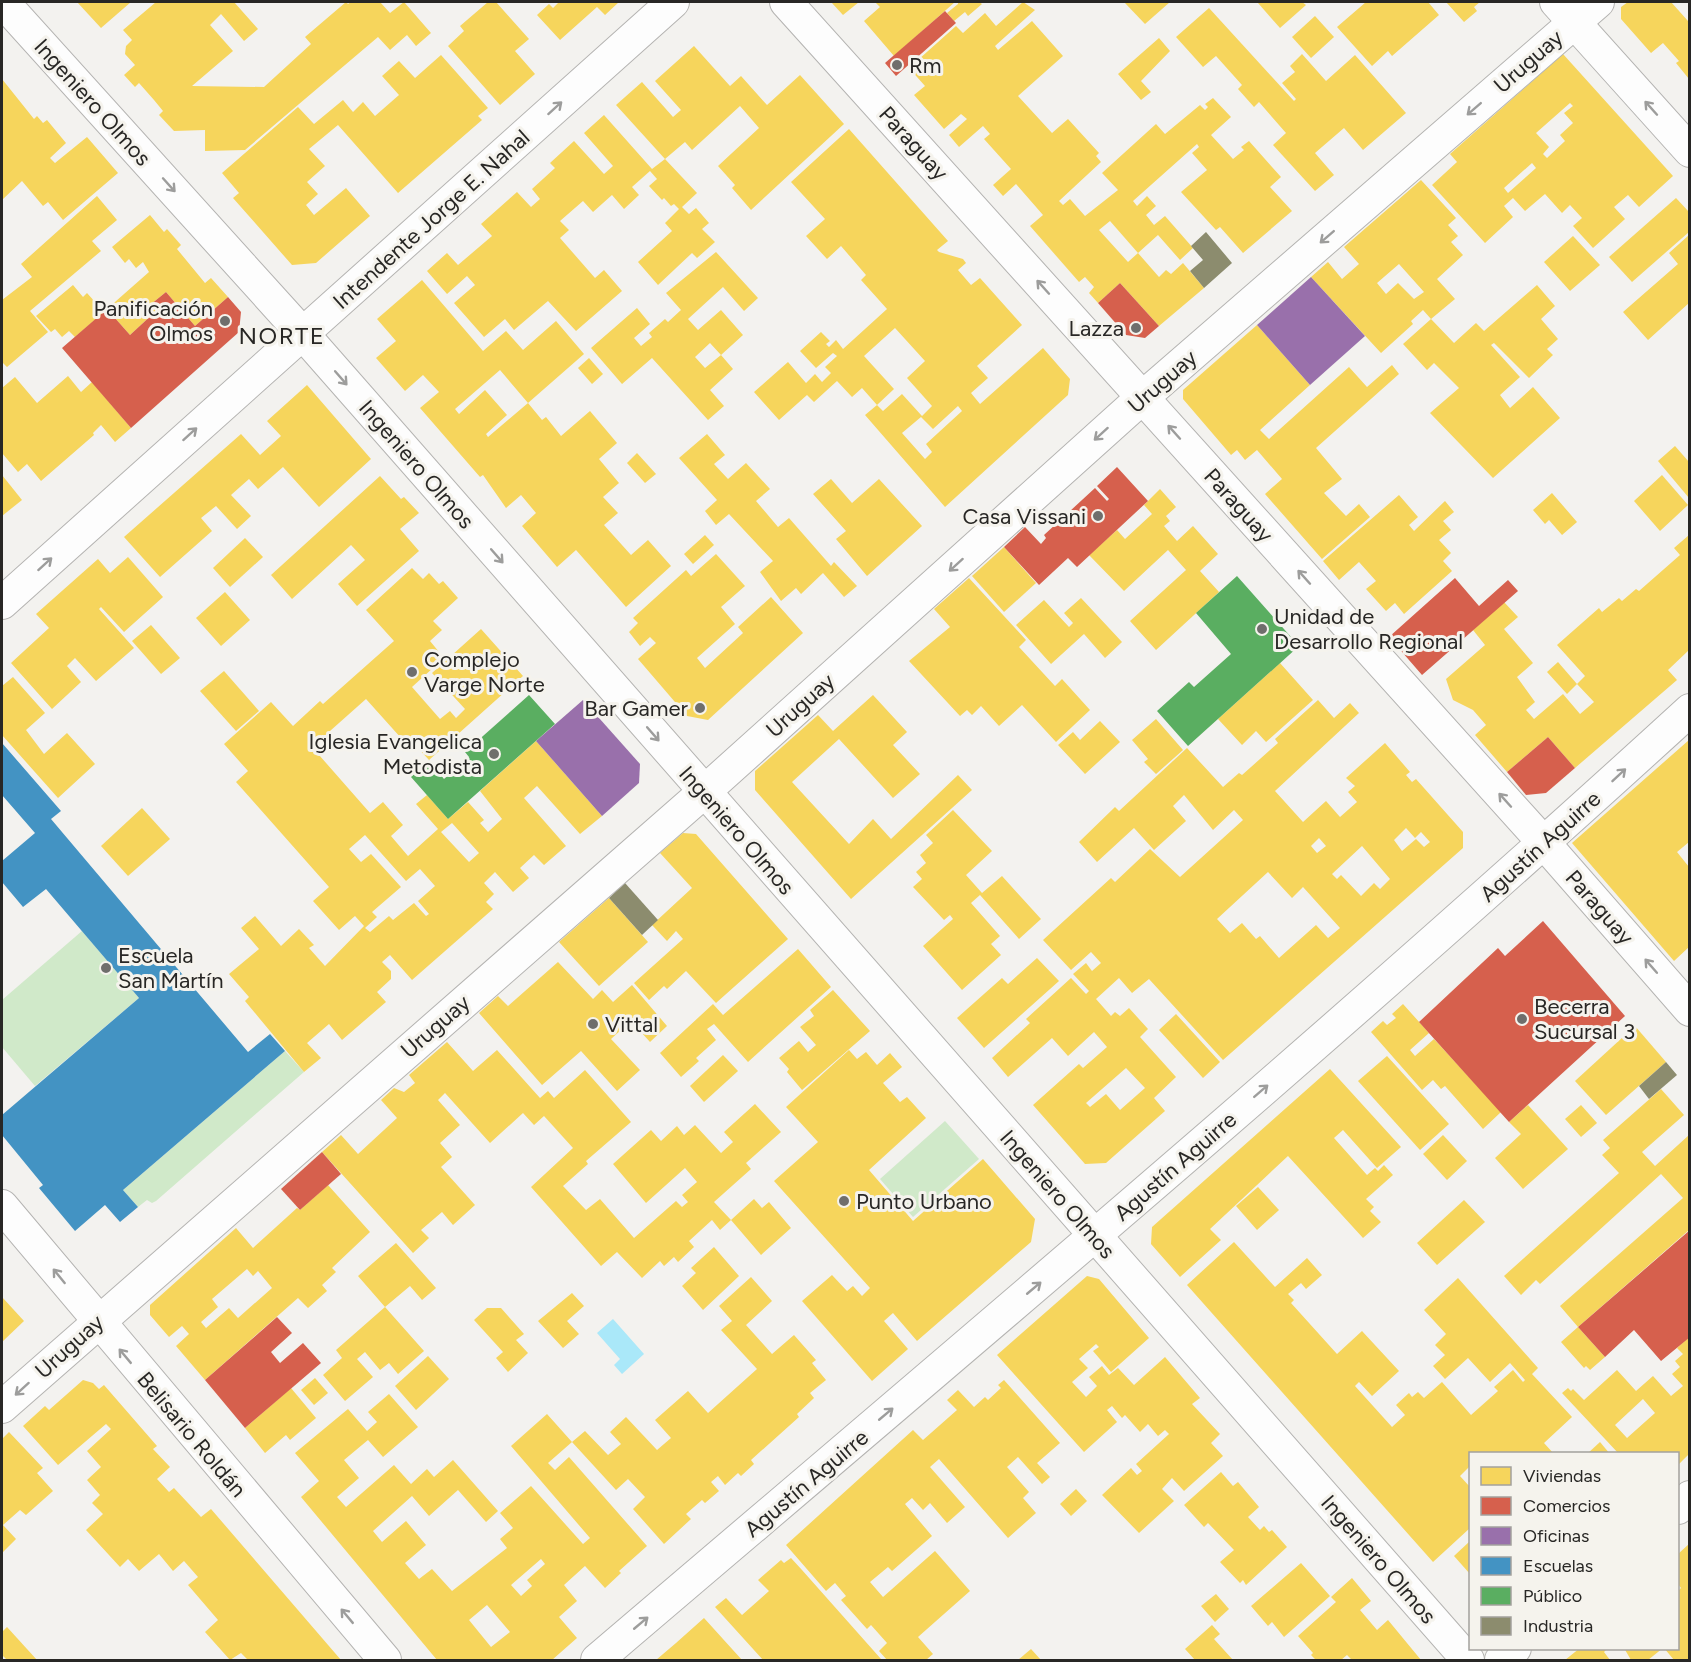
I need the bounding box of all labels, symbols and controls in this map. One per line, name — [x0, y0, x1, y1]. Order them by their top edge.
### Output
street label: Uruguay — [1488, 24, 1569, 99]
street label: Ingeniero Olmos — [28, 33, 157, 172]
place label: Rm — [909, 52, 942, 79]
marker: Rm — [890, 58, 904, 72]
one-way arrow — [547, 101, 562, 115]
street label: Paraguay — [873, 101, 954, 186]
one-way arrow — [1644, 101, 1658, 116]
one-way arrow — [1466, 102, 1482, 115]
street label: Intendente Jorge E. Nahal — [327, 124, 535, 315]
one-way arrow — [162, 178, 176, 193]
one-way arrow — [1320, 230, 1335, 244]
one-way arrow — [1036, 280, 1050, 295]
place label: Panificación Olmos — [93, 295, 213, 347]
marker: Panificación Olmos — [218, 314, 232, 328]
place label: Lazza — [1069, 315, 1124, 342]
district label: NORTE — [238, 321, 326, 350]
marker: Lazza — [1129, 321, 1143, 335]
street label: Uruguay — [1122, 344, 1203, 419]
one-way arrow — [334, 370, 348, 385]
street label: Ingeniero Olmos — [353, 394, 480, 534]
one-way arrow — [1167, 425, 1181, 440]
one-way arrow — [183, 427, 198, 441]
one-way arrow — [1094, 427, 1109, 442]
street label: Paraguay — [1198, 463, 1279, 548]
place label: Casa Vissani — [963, 503, 1086, 530]
marker: Casa Vissani — [1091, 509, 1105, 523]
one-way arrow — [490, 548, 504, 563]
one-way arrow — [37, 557, 52, 571]
one-way arrow — [949, 558, 964, 572]
one-way arrow — [1297, 570, 1311, 585]
place label: Unidad de Desarrollo Regional — [1274, 603, 1463, 655]
marker: Unidad de Desarrollo Regional — [1255, 622, 1269, 636]
place label: Complejo Varge Norte — [424, 646, 545, 698]
marker: Complejo Varge Norte — [405, 665, 419, 679]
street label: Uruguay — [760, 667, 841, 743]
place label: Bar Gamer — [584, 695, 689, 722]
marker: Bar Gamer — [693, 701, 707, 715]
one-way arrow — [646, 726, 660, 741]
place label: Iglesia Evangelica Metodista — [309, 728, 482, 780]
marker: Iglesia Evangelica Metodista — [487, 747, 501, 761]
street label: Ingeniero Olmos — [673, 760, 800, 900]
one-way arrow — [1611, 768, 1626, 782]
street label: Agustín Aguirre — [1474, 785, 1606, 908]
one-way arrow — [1498, 793, 1512, 808]
street label: Paraguay — [1560, 864, 1640, 951]
place label: Escuela San Martín — [118, 942, 223, 994]
one-way arrow — [1644, 959, 1658, 974]
marker: Escuela San Martín — [99, 961, 113, 975]
street label: Uruguay — [395, 989, 476, 1064]
place label: Becerra Sucursal 3 — [1534, 993, 1635, 1045]
place label: Vittal — [605, 1011, 658, 1038]
marker: Becerra Sucursal 3 — [1515, 1012, 1529, 1026]
marker: Vittal — [586, 1017, 600, 1031]
one-way arrow — [1253, 1084, 1268, 1098]
street label: Agustín Aguirre — [1109, 1106, 1242, 1227]
street label: Ingeniero Olmos — [994, 1124, 1121, 1264]
place label: Punto Urbano — [856, 1188, 992, 1215]
marker: Punto Urbano — [837, 1194, 851, 1208]
one-way arrow — [52, 1269, 66, 1284]
one-way arrow — [1026, 1281, 1041, 1295]
street label: Uruguay — [29, 1308, 110, 1384]
one-way arrow — [118, 1349, 132, 1364]
street label: Belisario Roldán — [131, 1366, 252, 1502]
one-way arrow — [14, 1382, 29, 1396]
one-way arrow — [878, 1408, 894, 1421]
street label: Agustín Aguirre — [739, 1424, 874, 1543]
legend — [1469, 1452, 1679, 1650]
text: Viviendas — [1523, 1465, 1601, 1487]
street label: Ingeniero Olmos — [1315, 1489, 1442, 1629]
text: Comercios — [1523, 1495, 1610, 1517]
text: Oficinas — [1523, 1525, 1589, 1547]
text: Escuelas — [1523, 1555, 1593, 1577]
text: Público — [1523, 1585, 1582, 1607]
one-way arrow — [340, 1609, 354, 1624]
text: Industria — [1523, 1615, 1593, 1637]
one-way arrow — [633, 1616, 649, 1629]

